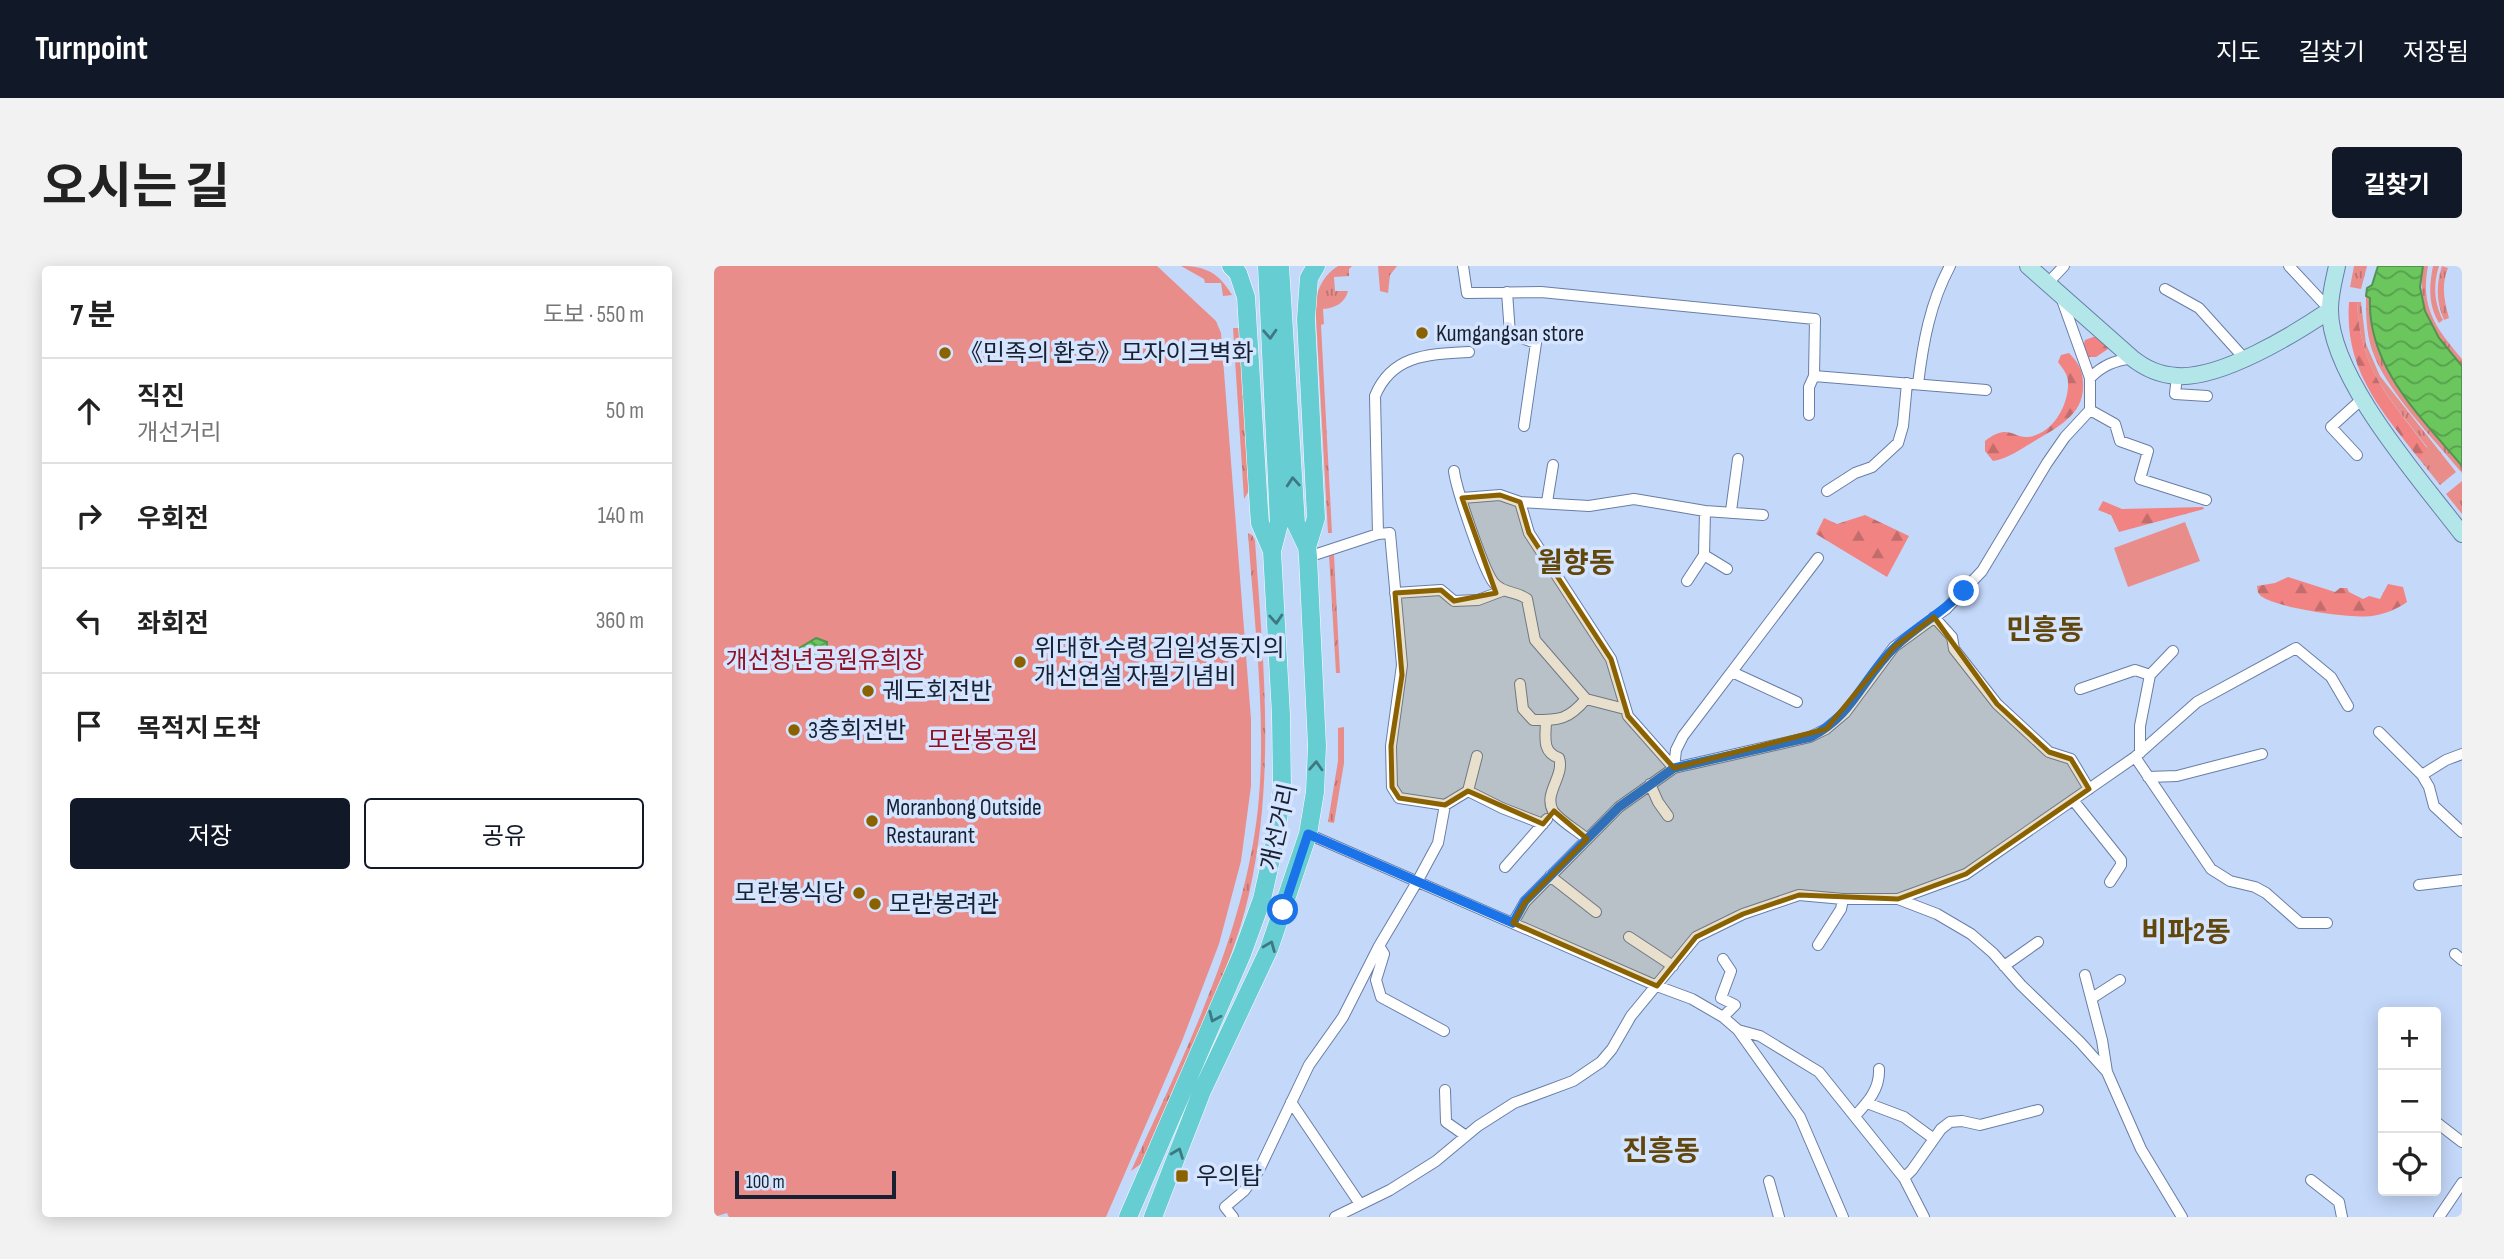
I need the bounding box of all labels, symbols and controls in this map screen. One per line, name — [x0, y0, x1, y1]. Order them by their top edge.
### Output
text: Turnpoint — [35, 29, 148, 69]
text: 지도 — [2216, 38, 2261, 67]
text: 길찾기 — [2299, 38, 2365, 67]
text: 저장됨 — [2403, 38, 2469, 67]
button: 길찾기 — [2332, 147, 2462, 218]
text: 오시는 길 — [42, 159, 230, 218]
text: 7 분 — [70, 298, 115, 334]
text: 도보 · 550 m — [543, 301, 644, 329]
place label: Kumgangsan store — [1436, 319, 1584, 348]
marker: Kumgangsan store — [1414, 325, 1430, 341]
one-way arrow — [1262, 329, 1277, 340]
place label: 《민족의 환호》모자이크벽화 — [959, 339, 1254, 368]
marker: 《민족의 환호》모자이크벽화 — [937, 345, 953, 361]
text: 직진 — [137, 382, 185, 413]
icon: ahead — [70, 392, 108, 430]
text: 50 m — [606, 397, 644, 425]
text: 개선거리 — [137, 419, 222, 447]
one-way arrow — [1286, 476, 1301, 487]
icon: right — [70, 497, 108, 535]
text: 140 m — [598, 502, 644, 530]
text: 우회전 — [137, 504, 209, 535]
district label: 월향동 — [1537, 547, 1615, 580]
route end — [1948, 575, 1979, 606]
icon: left — [70, 602, 108, 640]
text: 360 m — [596, 607, 644, 635]
text: 좌회전 — [137, 609, 209, 640]
one-way arrow — [1268, 614, 1283, 625]
district label: 민흥동 — [2006, 614, 2084, 647]
place label: 위대한 수령 김일성동지의 개선연설 자필기념비 — [1034, 634, 1285, 691]
park label: 개선청년공원유희장 — [726, 646, 924, 675]
marker: 위대한 수령 김일성동지의 개선연설 자필기념비 — [1012, 654, 1028, 670]
place label: 궤도회전반 — [882, 677, 992, 706]
marker: 궤도회전반 — [860, 683, 876, 699]
icon: arrive — [70, 707, 108, 745]
text: 목적지 도착 — [137, 714, 261, 745]
place label: 3충회전반 — [808, 716, 906, 745]
marker: 3충회전반 — [786, 722, 802, 738]
park label: 모란봉공원 — [928, 726, 1038, 755]
one-way arrow — [1308, 760, 1323, 771]
street label: 개선거리 — [1255, 781, 1303, 873]
place label: Moranbong Outside Restaurant — [886, 793, 1042, 850]
button: 저장 — [70, 798, 350, 869]
button: 공유 — [364, 798, 644, 869]
marker: Moranbong Outside Restaurant — [864, 813, 880, 829]
place label: 모란봉식당 — [735, 879, 845, 908]
marker: 모란봉식당 — [851, 885, 867, 901]
place label: 모란봉려관 — [889, 890, 999, 919]
route start — [1267, 894, 1298, 925]
marker: 모란봉려관 — [867, 896, 883, 912]
district label: 비파2동 — [2141, 916, 2231, 949]
one-way arrow — [1261, 940, 1275, 952]
map controls — [2378, 1007, 2441, 1196]
button: + — [2378, 1007, 2441, 1070]
one-way arrow — [1208, 1010, 1222, 1022]
button: − — [2378, 1070, 2441, 1133]
button: locate — [2378, 1133, 2441, 1196]
district label: 진흥동 — [1622, 1135, 1700, 1168]
one-way arrow — [1169, 1148, 1183, 1160]
place label: 우의탑 — [1196, 1162, 1262, 1191]
scale bar — [735, 1168, 896, 1200]
marker: 우의탑 — [1174, 1168, 1190, 1184]
text: 100 m — [746, 1171, 785, 1194]

